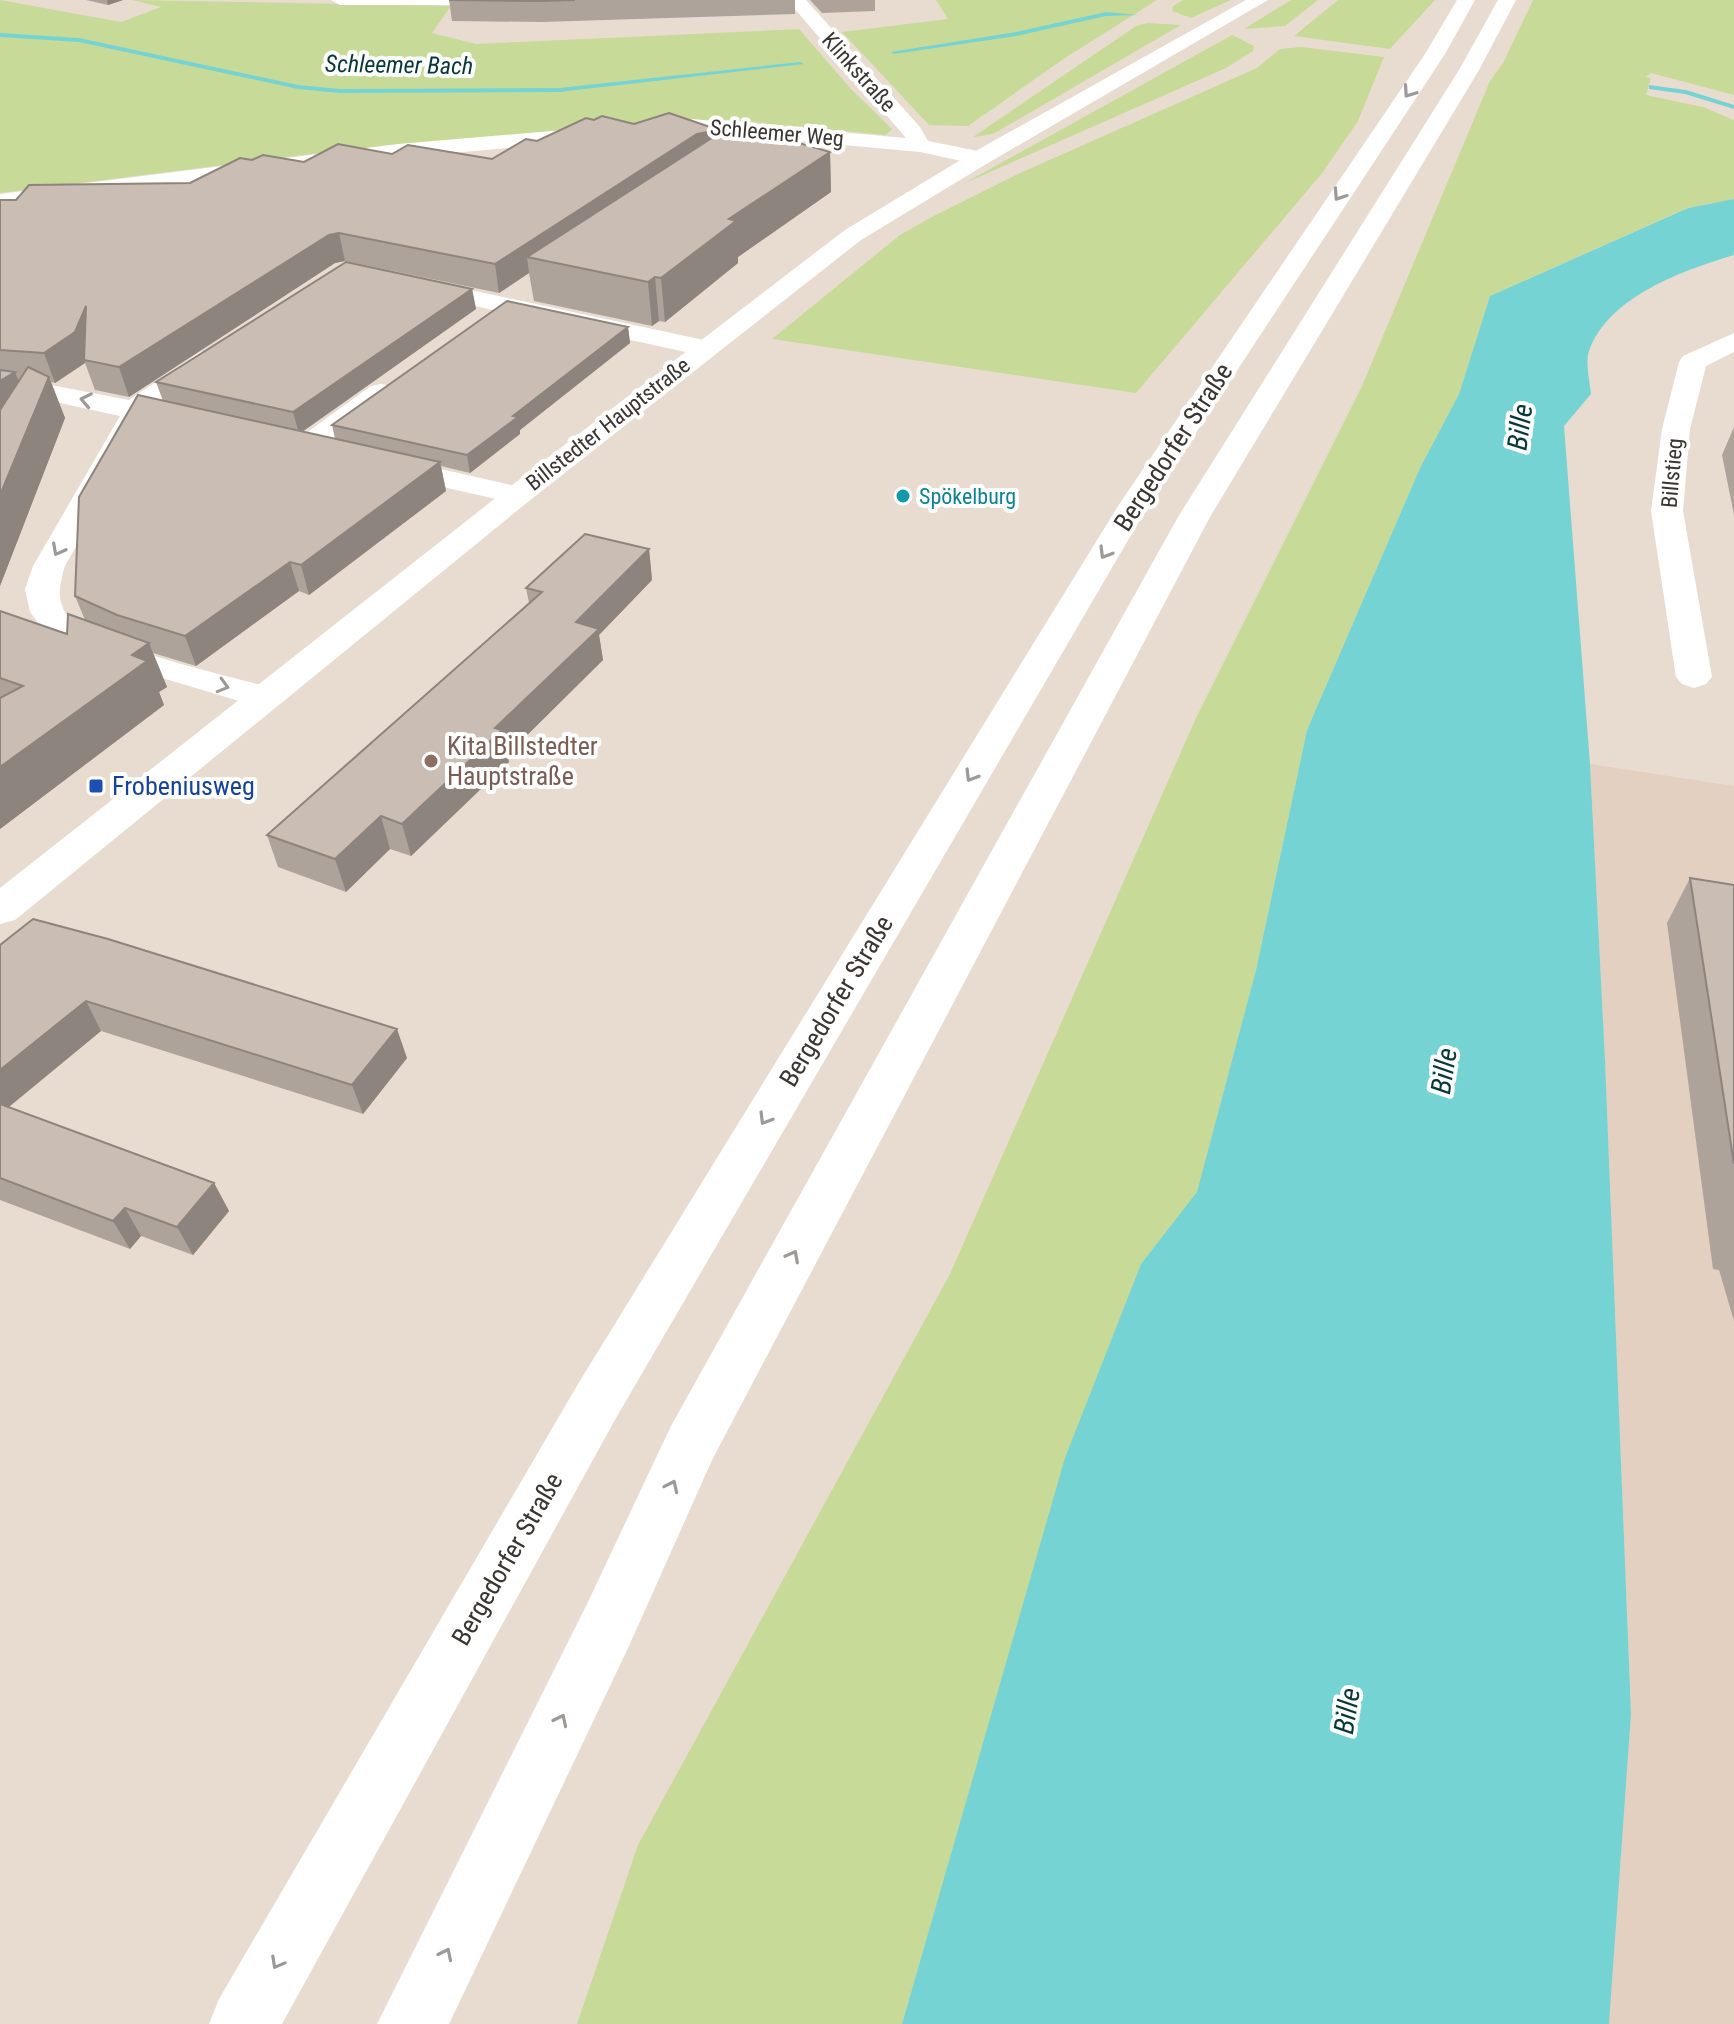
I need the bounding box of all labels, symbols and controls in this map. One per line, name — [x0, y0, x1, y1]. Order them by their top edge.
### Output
street label: Klinkstraße — [817, 27, 901, 117]
water label: Schleemer Bach — [325, 50, 473, 80]
one-way arrow — [1404, 84, 1419, 98]
street label: Schleemer Weg — [709, 115, 845, 151]
one-way arrow — [1334, 187, 1349, 201]
street label: Billstedter Hauptstraße — [521, 352, 695, 496]
street label: Bergedorfer Straße — [1108, 358, 1238, 536]
one-way arrow — [80, 392, 93, 409]
water label: Bille — [1500, 402, 1540, 452]
street label: Billstieg — [1657, 437, 1687, 509]
place label: Spökelburg — [919, 484, 1016, 509]
marker: Spökelburg — [894, 487, 912, 505]
one-way arrow — [52, 542, 68, 556]
one-way arrow — [1099, 544, 1114, 559]
one-way arrow — [215, 677, 229, 693]
place label: Kita Billstedter Hauptstraße — [447, 731, 598, 791]
marker: Kita Billstedter Hauptstraße — [422, 752, 440, 770]
one-way arrow — [965, 767, 981, 782]
place label: Frobeniusweg — [112, 771, 255, 801]
marker: Frobeniusweg — [87, 777, 105, 795]
street label: Bergedorfer Straße — [773, 910, 899, 1092]
water label: Bille — [1424, 1046, 1464, 1096]
one-way arrow — [759, 1110, 775, 1125]
one-way arrow — [784, 1249, 799, 1264]
street label: Bergedorfer Straße — [446, 1468, 568, 1650]
one-way arrow — [662, 1479, 678, 1494]
water label: Bille — [1327, 1686, 1367, 1736]
one-way arrow — [551, 1714, 566, 1729]
one-way arrow — [436, 1948, 452, 1962]
one-way arrow — [272, 1955, 287, 1969]

